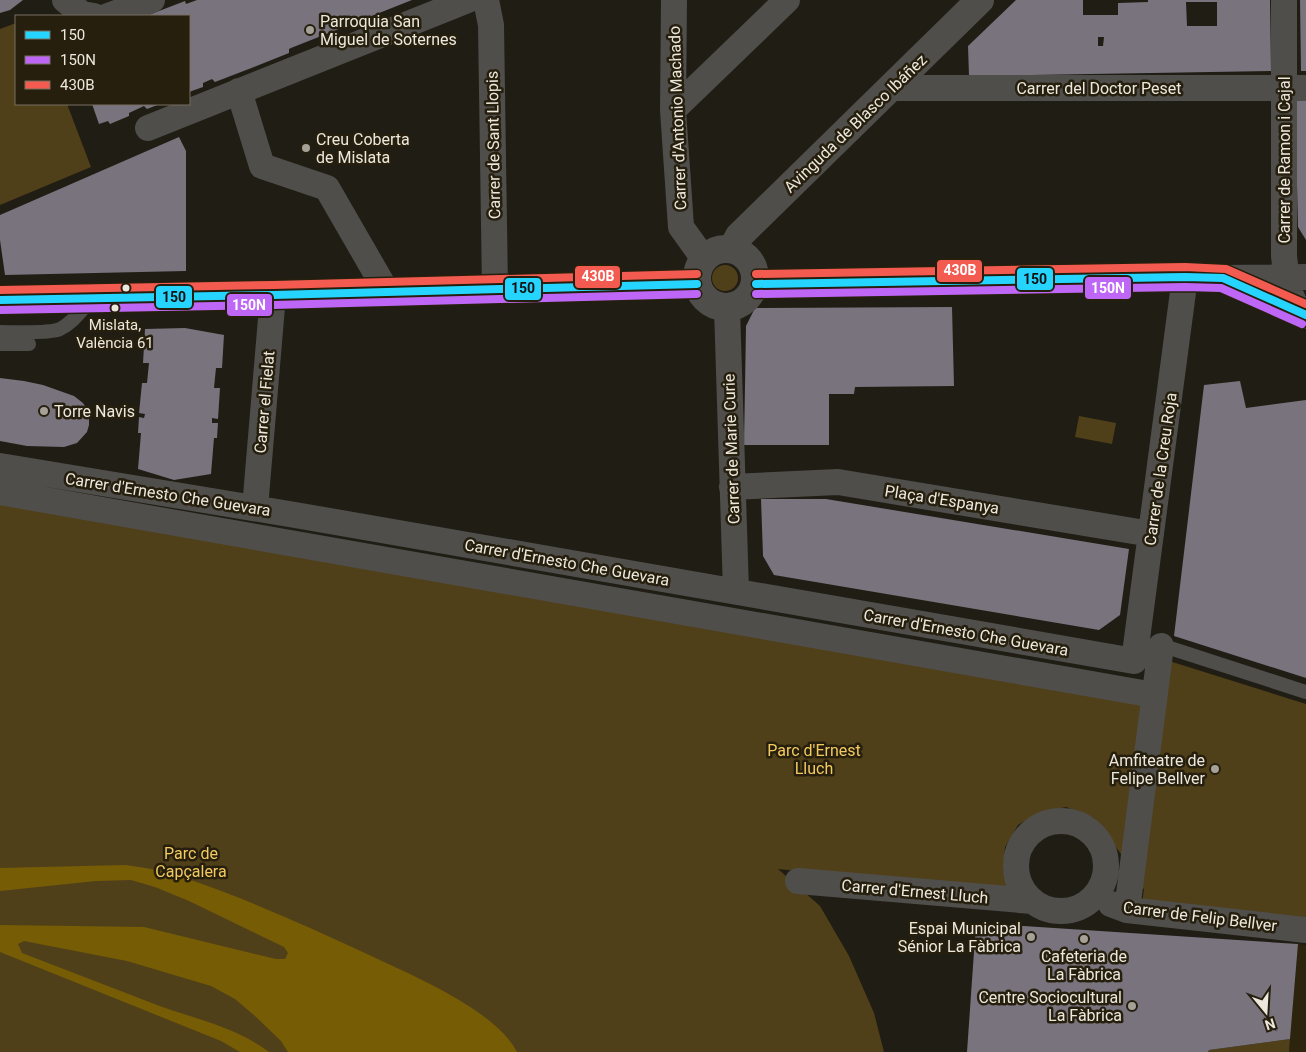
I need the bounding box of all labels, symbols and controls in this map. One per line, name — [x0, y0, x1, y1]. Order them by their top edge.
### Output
place label: Parroquia San Miguel de Soternes — [320, 12, 457, 49]
legend — [15, 15, 190, 105]
marker: Parroquia San Miguel de Soternes — [304, 24, 316, 36]
street label: Carrer d'Antonio Machado — [665, 25, 690, 211]
text: 150 — [60, 26, 85, 44]
street label: Avinguda de Blasco Ibáñez — [780, 50, 931, 197]
text: 150N — [60, 51, 96, 69]
street label: Carrer de Sant Llopis — [483, 71, 504, 219]
text: 430B — [60, 76, 95, 94]
street label: Carrer de Ramon i Cajal — [1275, 76, 1294, 244]
street label: Carrer del Doctor Peset — [1016, 79, 1182, 98]
place label: Creu Coberta de Mislata — [316, 130, 410, 167]
marker: Creu Coberta de Mislata — [300, 142, 312, 154]
line badge: 430B — [936, 259, 983, 283]
text: 430B — [943, 262, 977, 278]
line badge: 430B — [574, 265, 621, 289]
line badge: 150 — [1016, 267, 1054, 291]
text: 430B — [581, 268, 615, 284]
text: 150 — [1023, 271, 1047, 287]
line badge: 150N — [1084, 276, 1132, 300]
line badge: 150 — [504, 277, 542, 301]
text: 150 — [511, 280, 535, 296]
text: 150N — [1091, 280, 1125, 296]
unlabelled marker — [121, 283, 131, 293]
line badge: 150 — [155, 285, 193, 309]
text: 150 — [162, 289, 186, 305]
line badge: 150N — [226, 293, 273, 317]
text: 150N — [232, 297, 266, 313]
marker: Mislata, València 61 — [110, 303, 120, 313]
place label: Mislata, València 61 — [76, 316, 154, 352]
street label: Carrer el Fielat — [251, 350, 278, 454]
street label: Carrer de Marie Curie — [719, 373, 744, 525]
street label: Carrer de la Creu Roja — [1140, 391, 1181, 547]
place label: Torre Navis — [54, 402, 135, 421]
marker: Torre Navis — [38, 405, 50, 417]
street label: Carrer d'Ernesto Che Guevara — [64, 469, 272, 520]
street label: Plaça d'Espanya — [883, 481, 1000, 518]
street label: Carrer d'Ernesto Che Guevara — [463, 535, 671, 590]
street label: Carrer d'Ernesto Che Guevara — [862, 605, 1070, 660]
park label: Parc d'Ernest Lluch — [767, 741, 861, 778]
place label: Amfiteatre de Felipe Bellver — [1109, 751, 1206, 788]
marker: Amfiteatre de Felipe Bellver — [1209, 763, 1221, 775]
park label: Parc de Capçalera — [155, 844, 227, 881]
street label: Carrer d'Ernest Lluch — [841, 876, 989, 907]
street label: Carrer de Felip Bellver — [1122, 898, 1279, 935]
place label: Espai Municipal Sénior La Fàbrica — [898, 919, 1021, 956]
marker: Espai Municipal Sénior La Fàbrica — [1025, 931, 1037, 943]
marker: Cafeteria de La Fàbrica — [1078, 933, 1090, 945]
place label: Cafeteria de La Fàbrica — [1041, 947, 1127, 984]
north arrow — [1241, 987, 1291, 1037]
place label: Centre Sociocultural La Fàbrica — [978, 988, 1122, 1025]
marker: Centre Sociocultural La Fàbrica — [1126, 1000, 1138, 1012]
text: N — [1263, 1015, 1277, 1034]

